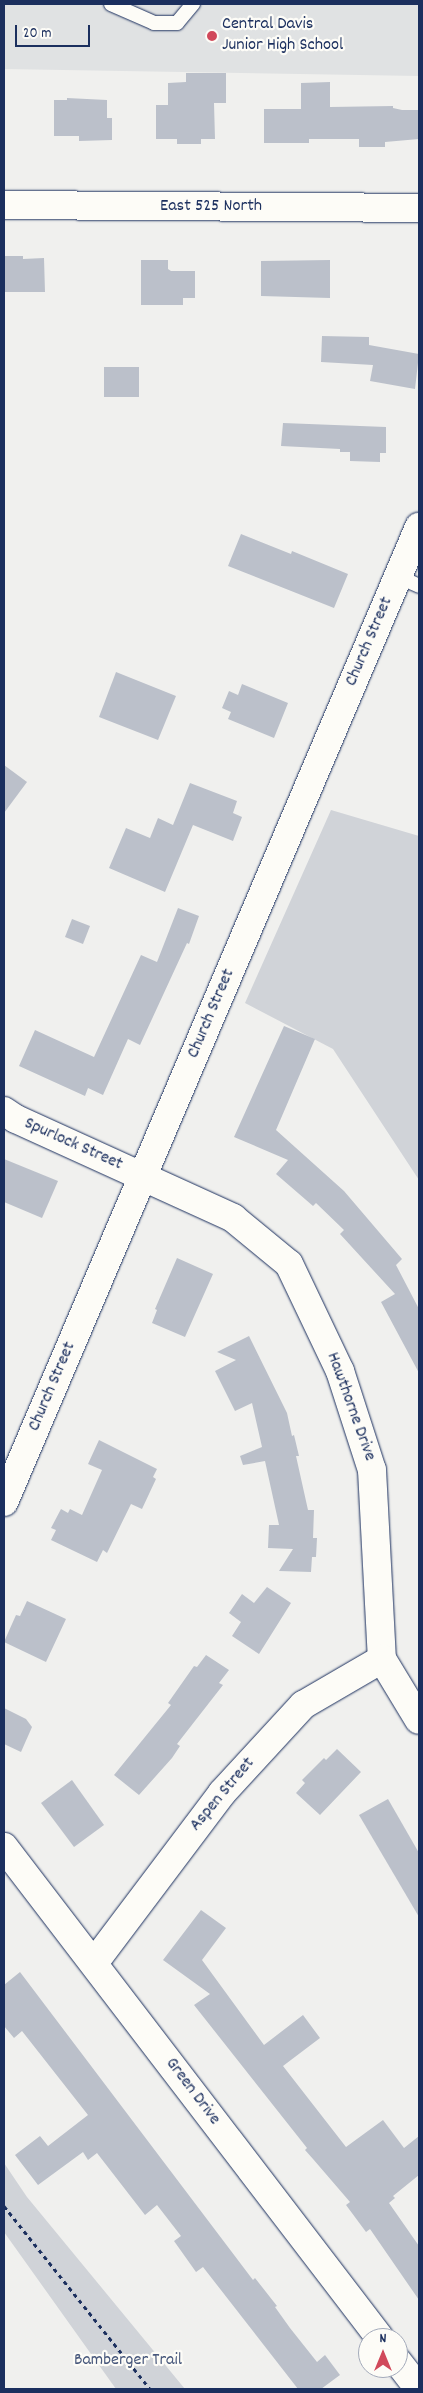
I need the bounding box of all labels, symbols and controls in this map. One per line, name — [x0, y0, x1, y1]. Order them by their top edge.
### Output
scale bar — [18, 15, 92, 47]
place label: Central Davis Junior High School — [222, 15, 343, 58]
text: 20 m — [23, 23, 51, 45]
marker: Central Davis Junior High School — [206, 30, 218, 42]
street label: East 525 North — [160, 196, 262, 218]
street label: Church Street — [342, 594, 398, 690]
street label: Church Street — [184, 966, 240, 1062]
street label: Spurlock Street — [20, 1114, 126, 1176]
street label: Church Street — [25, 1339, 81, 1435]
street label: Hawthorne Drive — [320, 1350, 380, 1464]
street label: Aspen Street — [186, 1754, 260, 1836]
street label: Green Drive — [160, 2054, 224, 2130]
north arrow — [358, 2328, 408, 2378]
text: N — [380, 2329, 386, 2349]
park label: Bamberger Trail — [74, 2350, 182, 2372]

